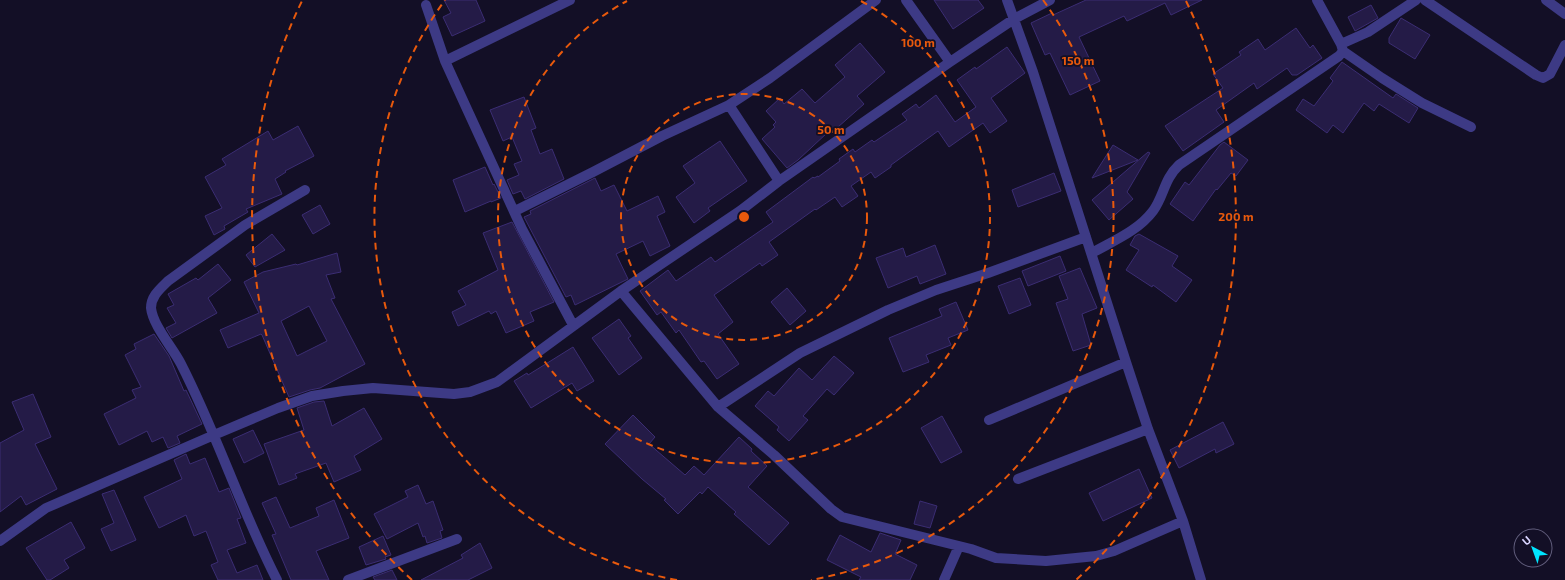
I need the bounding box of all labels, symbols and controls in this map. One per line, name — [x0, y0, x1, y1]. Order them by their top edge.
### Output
text: 100 m — [901, 35, 935, 49]
text: 150 m — [1062, 53, 1094, 67]
text: 50 m — [817, 122, 845, 136]
text: 200 m — [1218, 209, 1254, 223]
centre of rings — [737, 210, 751, 224]
north arrow — [1513, 528, 1553, 568]
text: U — [1519, 533, 1533, 547]

